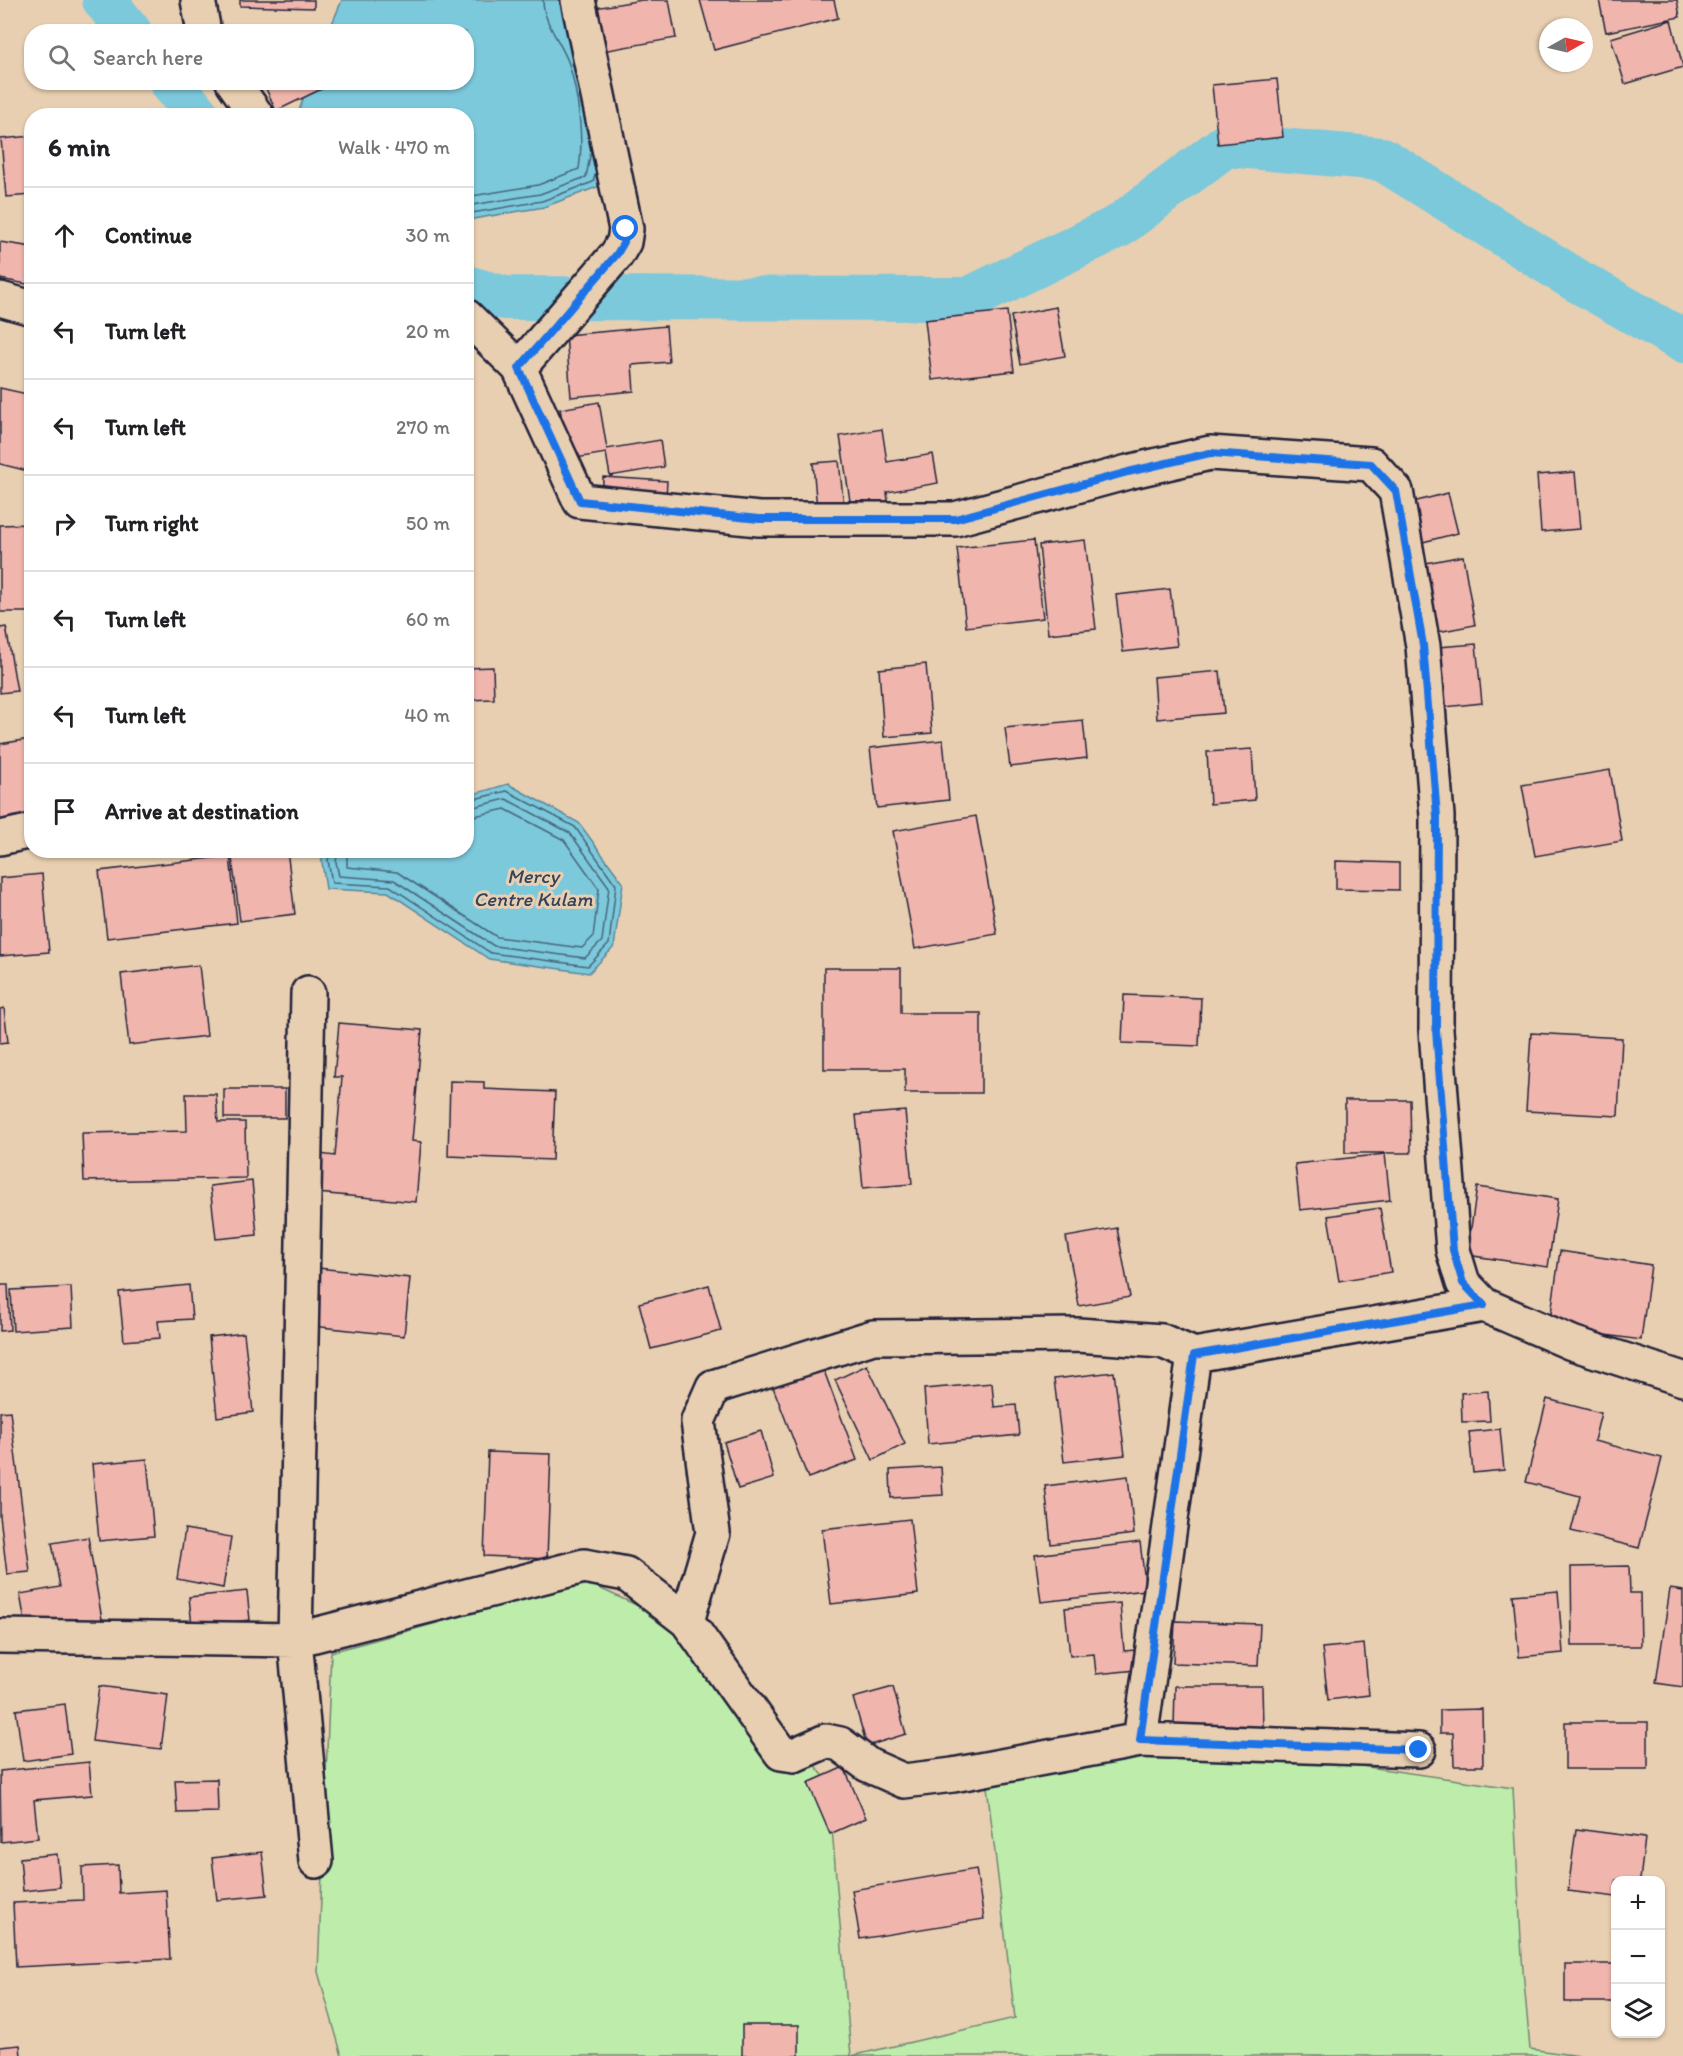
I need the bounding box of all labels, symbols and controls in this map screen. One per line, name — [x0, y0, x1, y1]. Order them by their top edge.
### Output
north arrow — [1539, 18, 1593, 72]
search box — [24, 24, 474, 90]
icon: search — [45, 41, 78, 74]
text: Search here — [93, 44, 203, 71]
text: 6 min — [48, 131, 110, 163]
text: Walk · 470 m — [338, 135, 450, 159]
route start — [612, 215, 638, 241]
icon: ahead — [48, 219, 81, 252]
text: Continue — [105, 222, 192, 249]
text: 30 m — [405, 223, 450, 247]
icon: left — [48, 315, 81, 348]
text: Turn left — [105, 318, 186, 345]
text: 20 m — [406, 319, 450, 343]
icon: left — [48, 411, 81, 444]
text: Turn left — [105, 414, 186, 441]
text: 270 m — [396, 415, 450, 439]
icon: right — [48, 507, 81, 540]
text: Turn right — [105, 510, 199, 537]
text: 50 m — [406, 511, 450, 535]
icon: left — [48, 603, 81, 636]
text: Turn left — [105, 606, 186, 633]
text: 60 m — [406, 607, 450, 631]
icon: left — [48, 699, 81, 732]
text: Turn left — [105, 702, 186, 729]
text: 40 m — [404, 703, 450, 727]
icon: arrive — [48, 795, 81, 828]
text: Arrive at destination — [105, 798, 299, 825]
water label: Mercy Centre Kulam — [473, 864, 593, 911]
route end — [1405, 1736, 1431, 1762]
map controls — [1611, 1876, 1665, 2038]
button: + — [1611, 1876, 1665, 1930]
button: − — [1611, 1930, 1665, 1984]
button: layers — [1611, 1984, 1665, 2038]

